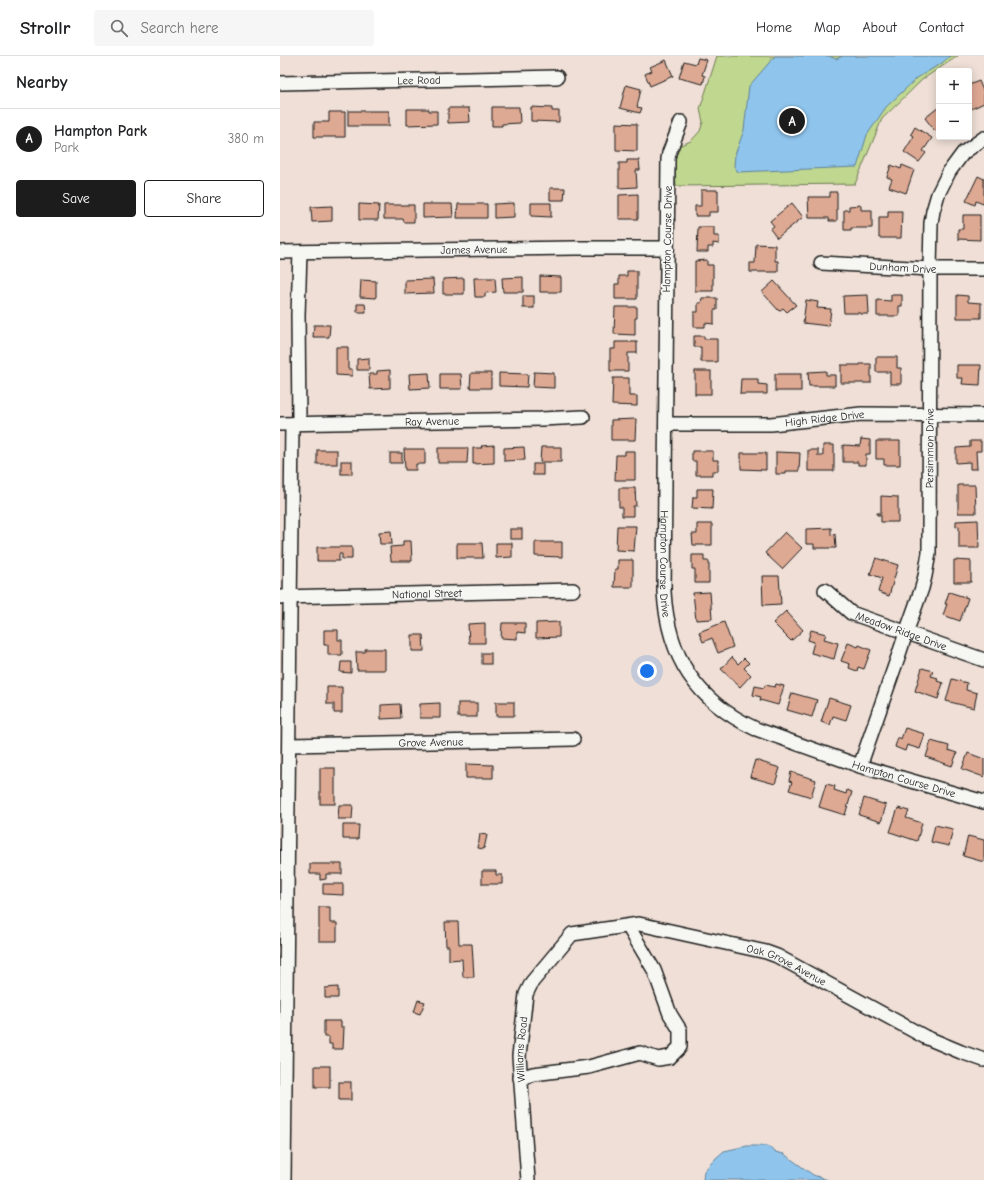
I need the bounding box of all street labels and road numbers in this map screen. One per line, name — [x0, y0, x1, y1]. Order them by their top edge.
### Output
street label: Lee Road — [397, 74, 441, 87]
street label: Hampton Course Drive — [660, 185, 675, 293]
street label: James Avenue — [440, 243, 508, 257]
street label: Dunham Drive — [869, 260, 937, 276]
street label: High Ridge Drive — [784, 408, 865, 429]
street label: Persimmon Drive — [923, 408, 937, 488]
street label: Ray Avenue — [405, 415, 460, 429]
street label: Hampton Course Drive — [657, 510, 673, 619]
street label: National Street — [392, 587, 463, 601]
street label: Meadow Ridge Drive — [854, 609, 949, 653]
street label: Grove Avenue — [398, 735, 464, 750]
street label: Hampton Course Drive — [850, 758, 957, 801]
street label: Oak Grove Avenue — [745, 942, 829, 989]
street label: Williams Road — [513, 1016, 530, 1083]

